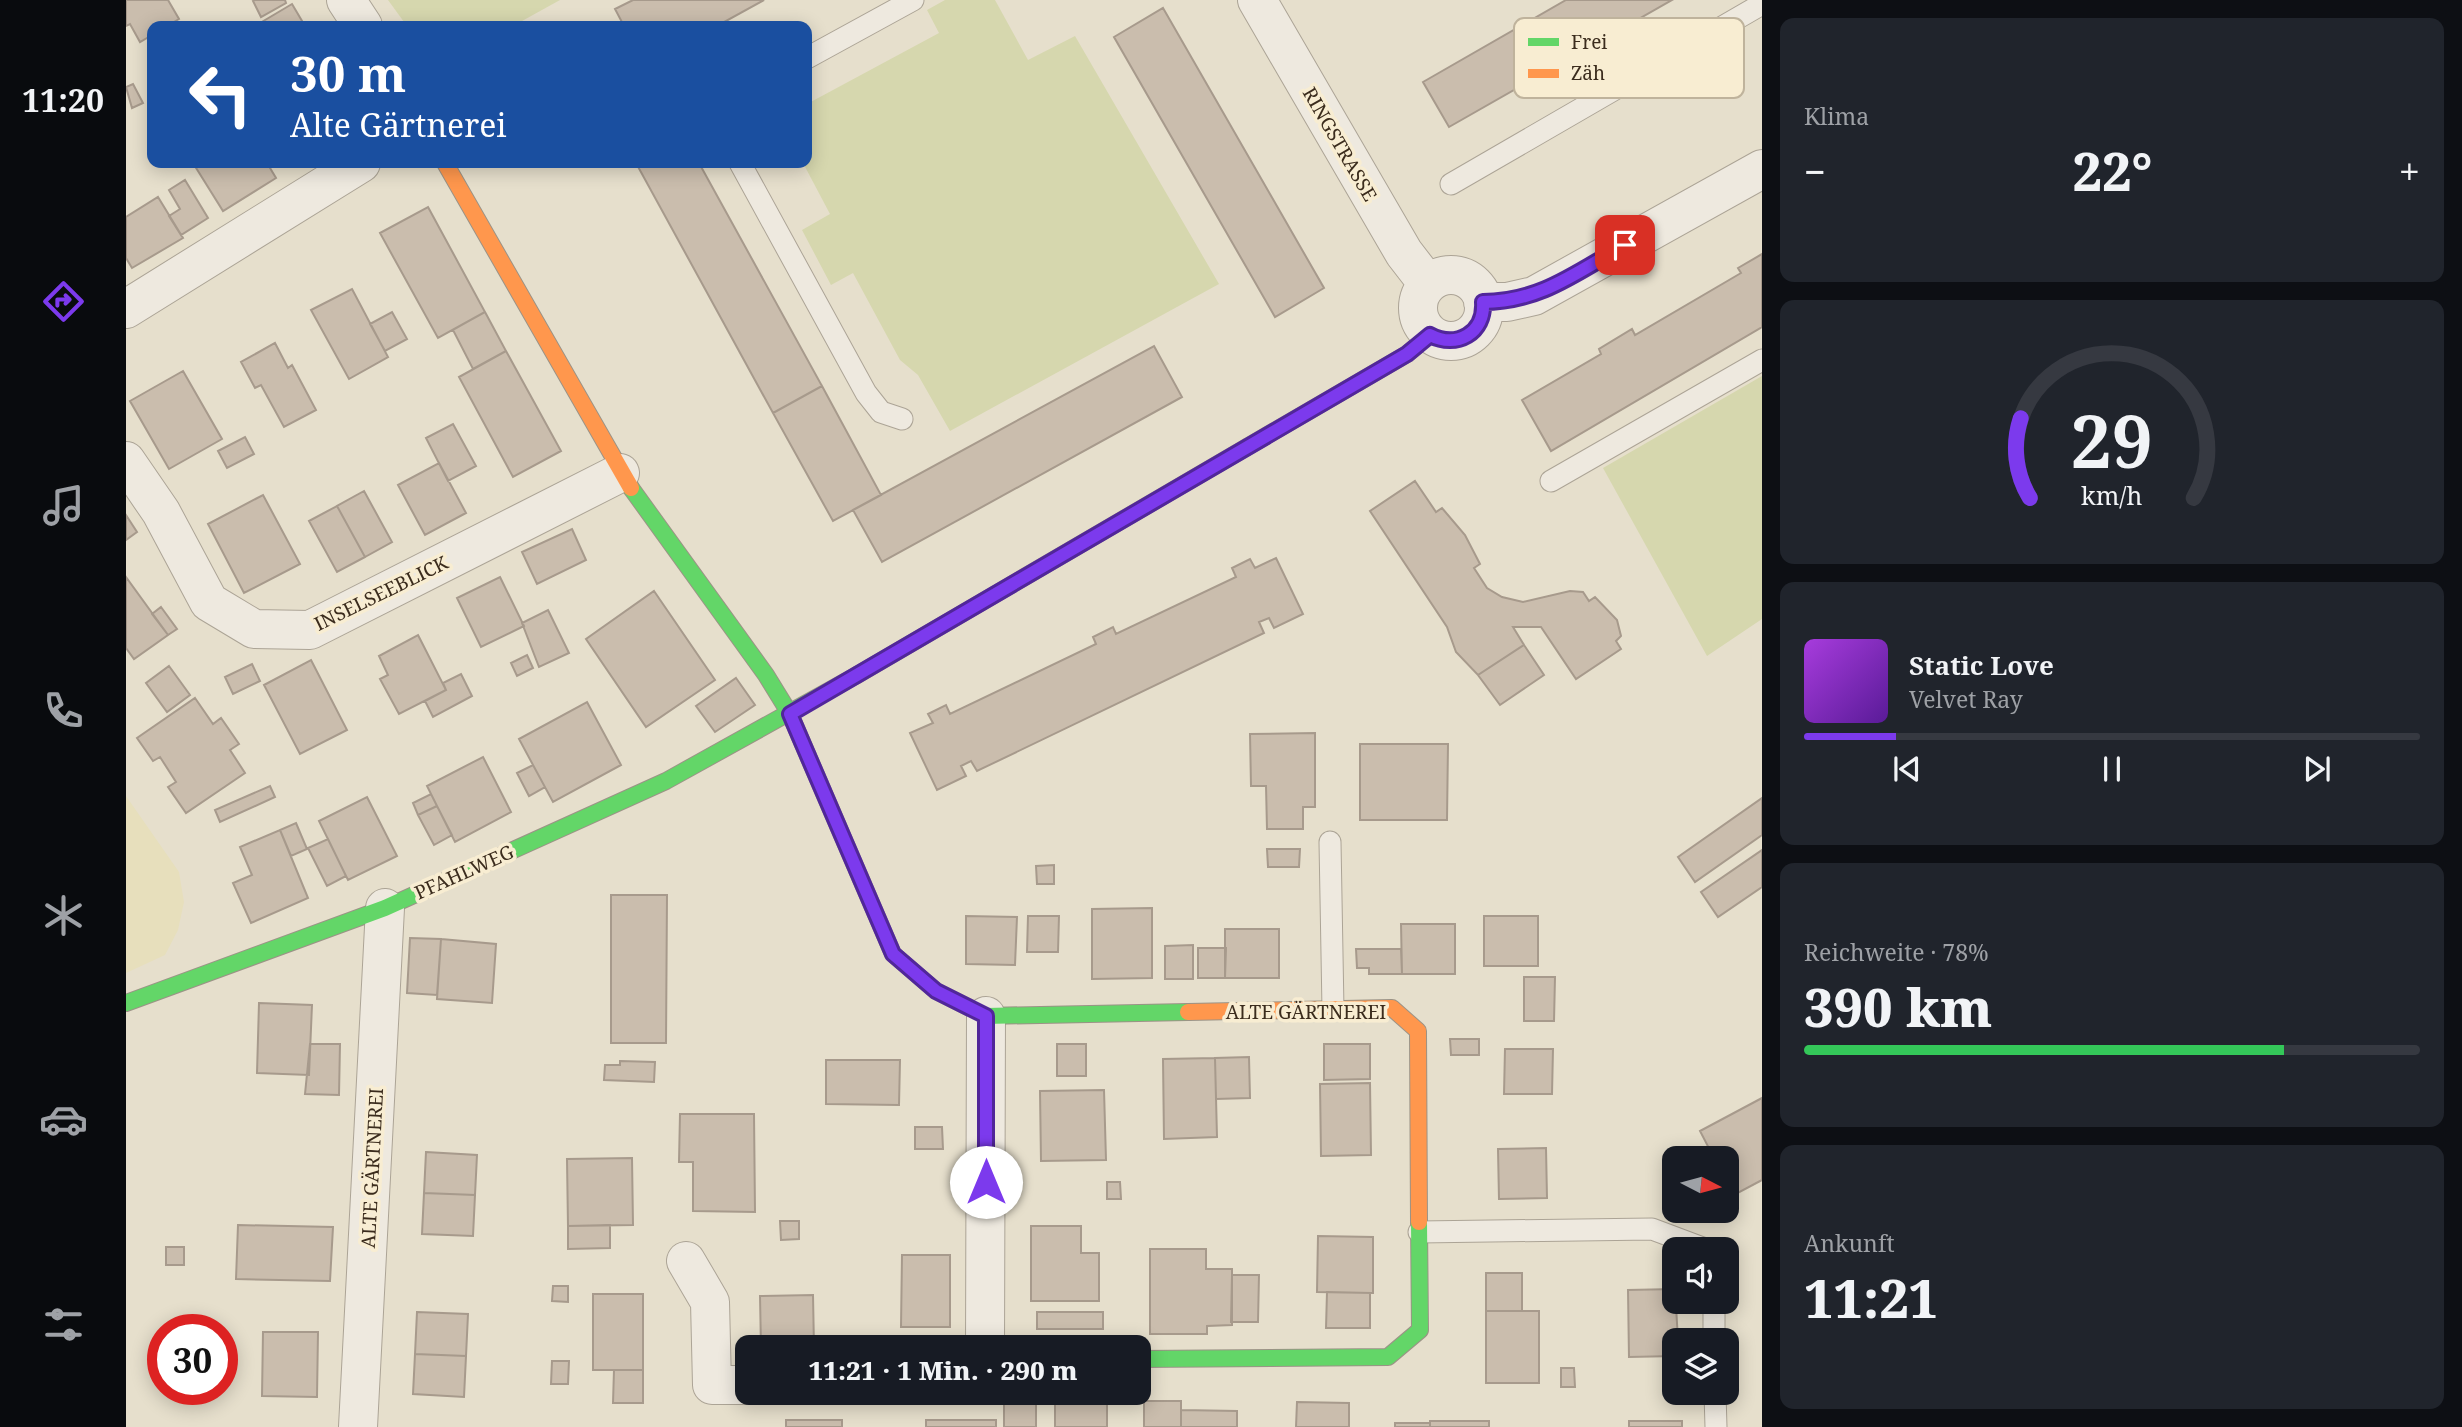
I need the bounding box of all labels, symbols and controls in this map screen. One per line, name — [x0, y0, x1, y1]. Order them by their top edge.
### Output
legend — [1514, 18, 1744, 98]
text: Frei — [1571, 29, 1607, 55]
text: 30 m — [290, 40, 406, 106]
icon: left — [175, 49, 266, 140]
text: Zäh — [1571, 60, 1605, 86]
text: 11:20 — [22, 78, 104, 121]
street label: RINGSTRASSE — [1297, 82, 1383, 206]
text: Klima — [1804, 100, 1869, 132]
text: Alte Gärtnerei — [290, 103, 507, 146]
text: 22° — [2072, 135, 2152, 206]
text: − — [1804, 145, 1826, 197]
text: + — [2399, 145, 2420, 197]
pin — [1595, 215, 1655, 275]
icon: arrive — [1606, 226, 1644, 264]
icon: directions — [39, 277, 88, 326]
text: 29 — [2071, 390, 2153, 489]
text: km/h — [2081, 477, 2143, 511]
icon: music — [39, 481, 88, 530]
street label: INSELSEEBLICK — [310, 549, 453, 637]
text: Static Love — [1909, 647, 2054, 683]
text: Velvet Ray — [1909, 683, 2023, 715]
icon: phone — [39, 686, 88, 735]
icon: previous — [1888, 750, 1926, 788]
icon: pause — [2093, 750, 2131, 788]
icon: next — [2298, 750, 2336, 788]
street label: PFAHLWEG — [410, 838, 518, 905]
icon: climate — [39, 891, 88, 940]
text: Reichweite · 78% — [1804, 936, 1989, 968]
text: 390 km — [1804, 971, 1992, 1042]
street label: ALTE GÄRTNEREI — [1226, 999, 1386, 1025]
street label: ALTE GÄRTNEREI — [355, 1087, 389, 1249]
icon: car — [39, 1095, 88, 1144]
position arrow — [949, 1145, 1023, 1219]
north arrow — [1662, 1146, 1740, 1223]
map controls — [1662, 1146, 1739, 1405]
text: Ankunft — [1804, 1227, 1895, 1259]
button: sound — [1662, 1237, 1739, 1314]
text: 11:21 — [1804, 1262, 1938, 1333]
icon: filters — [39, 1300, 88, 1349]
speed limit sign: 30 — [147, 1314, 238, 1405]
button: layers — [1662, 1328, 1739, 1405]
text: 11:21 · 1 Min. · 290 m — [809, 1352, 1077, 1388]

